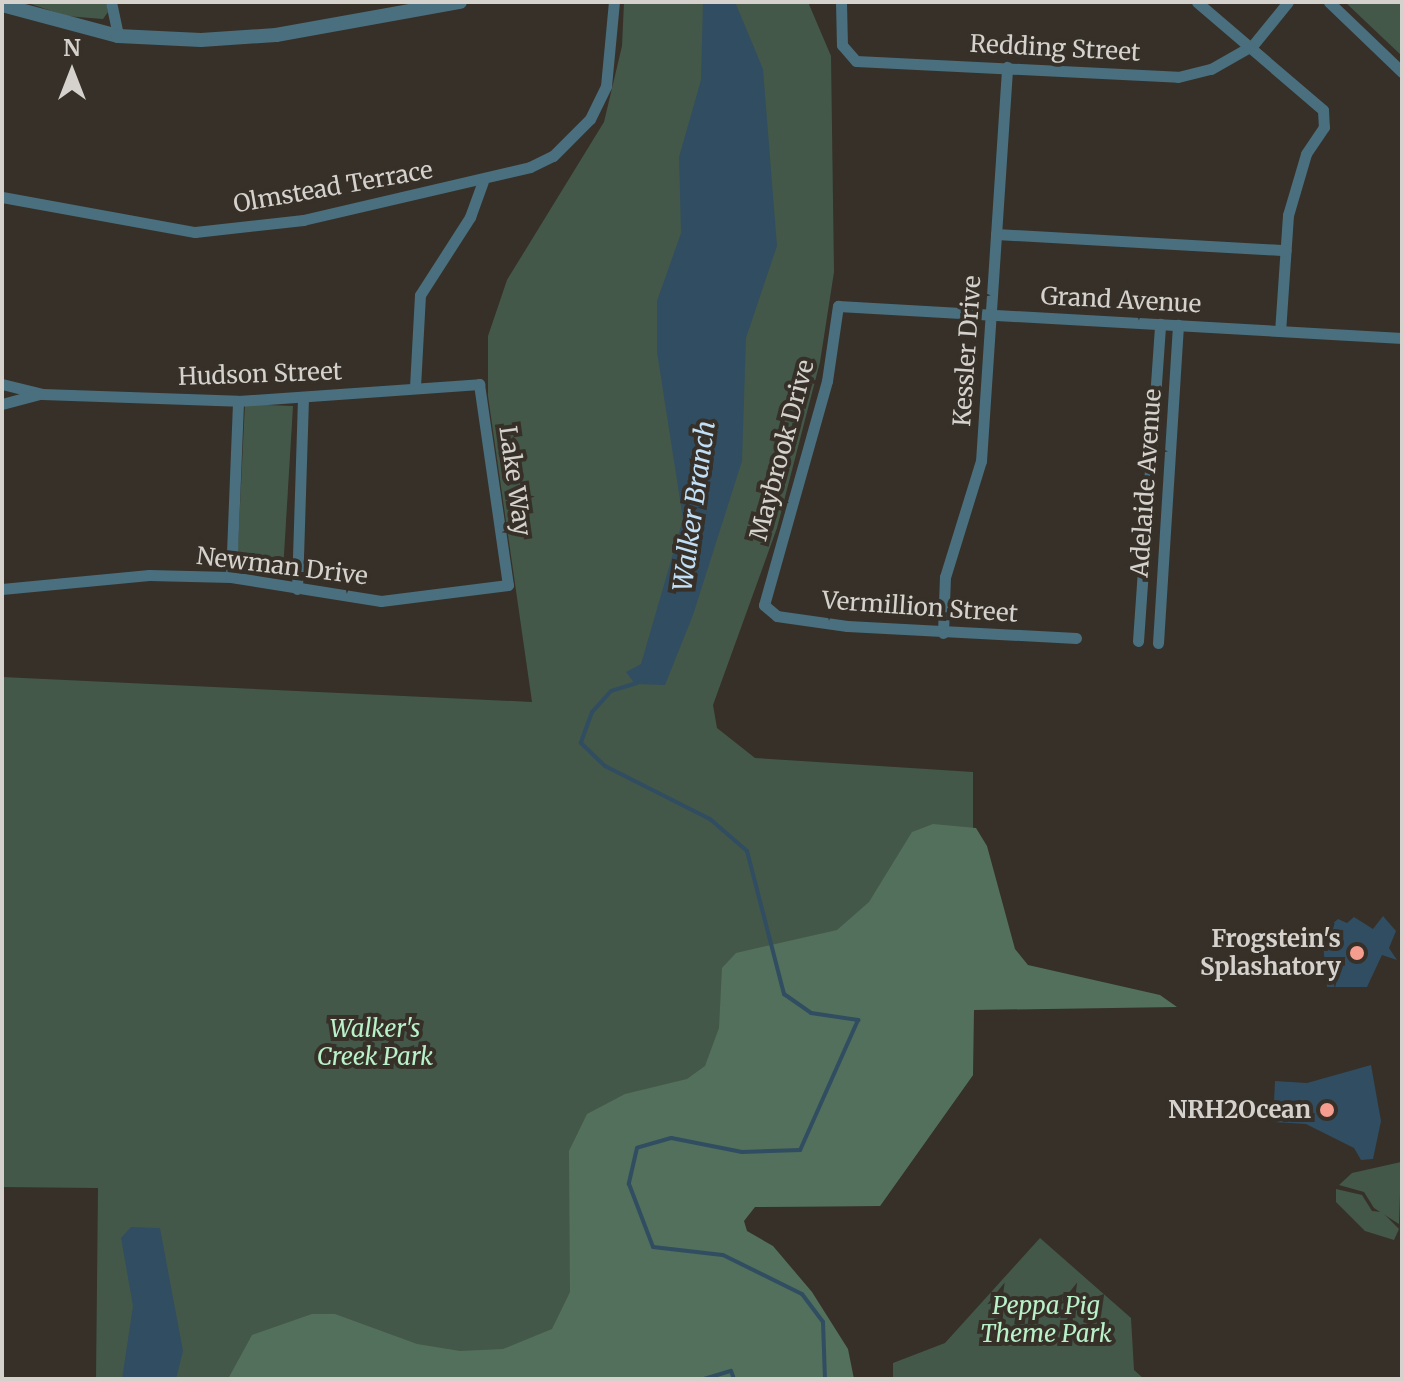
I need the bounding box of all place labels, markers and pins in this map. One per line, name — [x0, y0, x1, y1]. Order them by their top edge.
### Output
place label: Frogstein's Splashatory — [1200, 925, 1341, 981]
marker: Frogstein's Splashatory — [1348, 944, 1366, 962]
place label: NRH2Ocean — [1168, 1096, 1311, 1124]
marker: NRH2Ocean — [1318, 1101, 1336, 1119]

